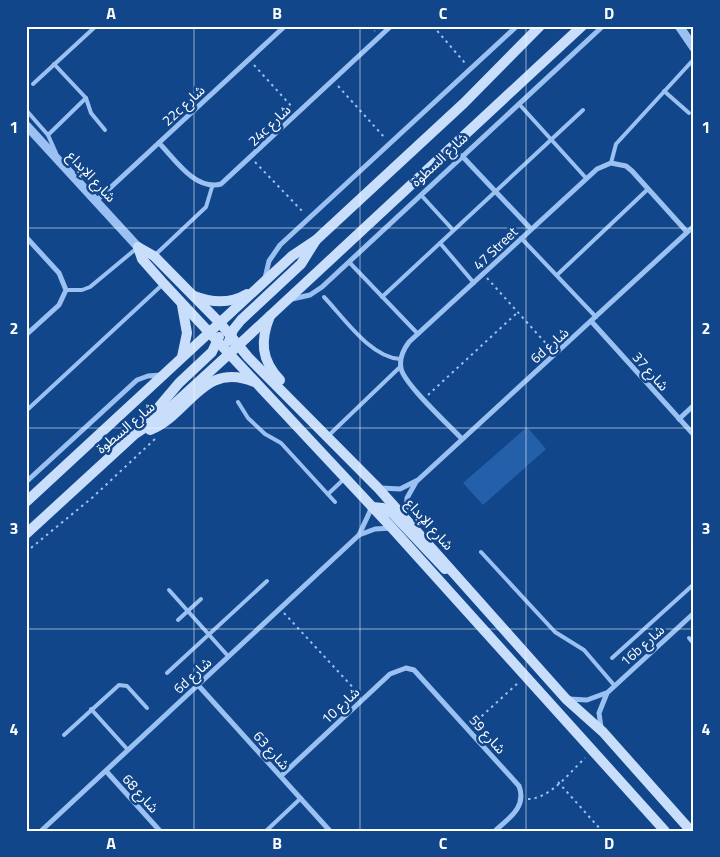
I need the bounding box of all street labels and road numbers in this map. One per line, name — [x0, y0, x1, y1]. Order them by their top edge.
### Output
street label: 22c شارع — [157, 80, 210, 131]
street label: 24c شارع — [243, 99, 296, 151]
street label: شارع السطوة — [406, 127, 473, 192]
street label: شارع الإبداع — [62, 146, 121, 207]
street label: 47 Street — [468, 221, 522, 275]
street label: 6d شارع — [525, 322, 574, 369]
street label: شارع 37 — [627, 347, 674, 396]
street label: شارع السطوة — [91, 396, 160, 459]
street label: شارع الإبداع — [400, 493, 459, 555]
street label: 16b شارع — [615, 619, 670, 671]
street label: 6d شارع — [168, 652, 217, 699]
street label: شارع 10 — [316, 682, 365, 729]
street label: شارع 59 — [464, 710, 511, 759]
street label: شارع 63 — [248, 726, 295, 775]
street label: شارع 68 — [117, 769, 164, 818]

